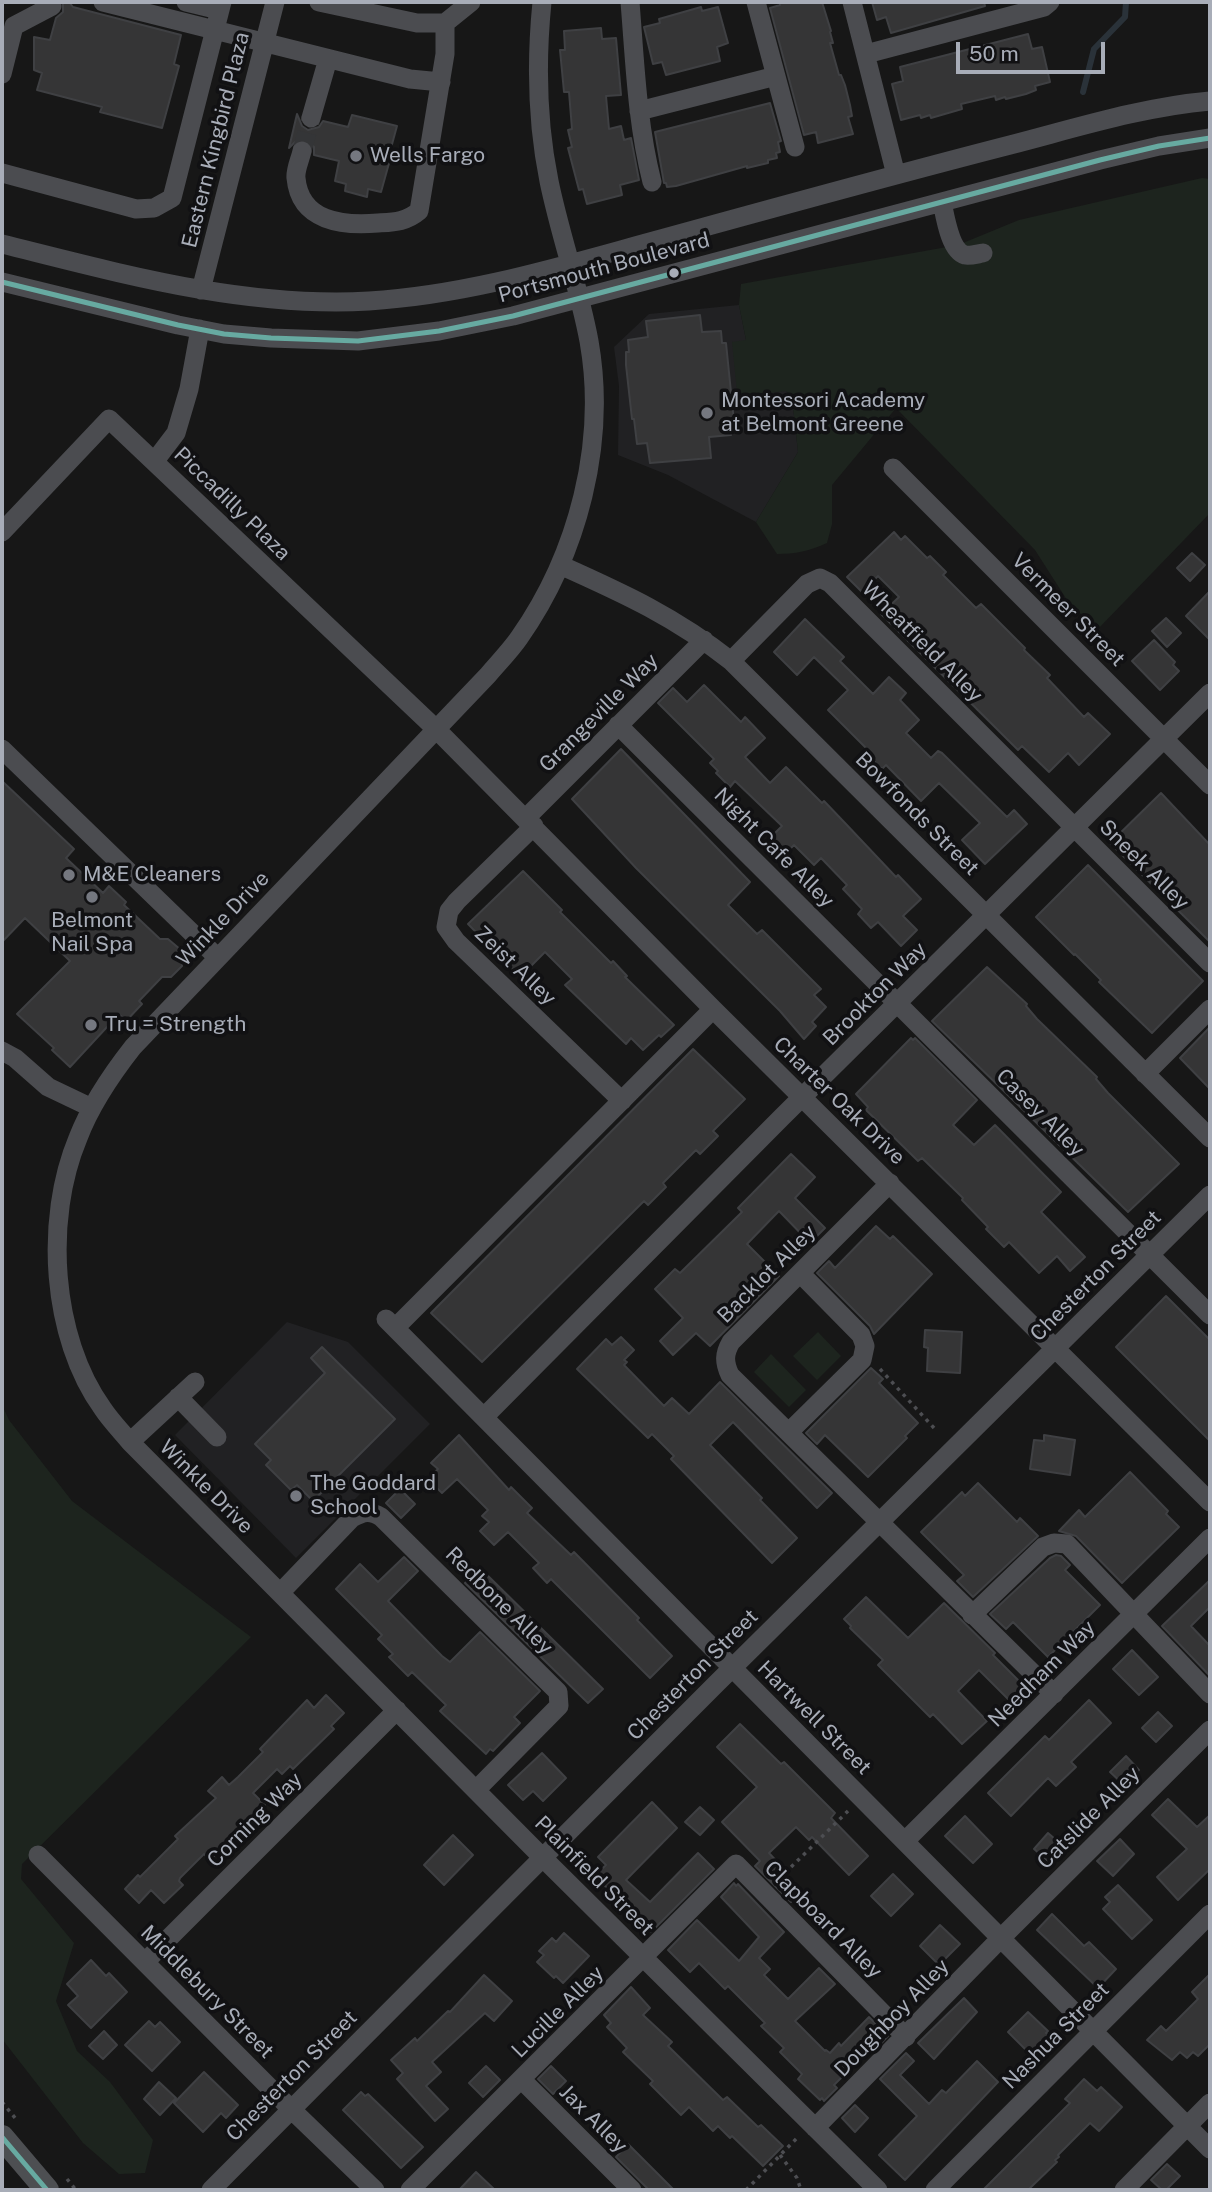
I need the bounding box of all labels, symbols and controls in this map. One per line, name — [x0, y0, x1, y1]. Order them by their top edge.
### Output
scale bar — [960, 28, 1109, 72]
street label: Eastern Kingbird Plaza — [177, 30, 255, 250]
text: 50 m — [969, 41, 1019, 66]
place label: Wells Fargo — [370, 143, 485, 169]
marker: Wells Fargo — [348, 148, 364, 164]
street label: Portsmouth Boulevard — [496, 228, 712, 308]
unlabelled marker — [667, 266, 681, 280]
place label: Montessori Academy at Belmont Greene — [721, 388, 925, 438]
marker: Montessori Academy at Belmont Greene — [699, 405, 715, 421]
street label: Piccadilly Plaza — [169, 442, 295, 566]
street label: Vermeer Street — [1006, 548, 1130, 672]
street label: Wheatfield Alley — [856, 576, 988, 708]
street label: Grangeville Way — [534, 648, 664, 778]
street label: Bowfonds Street — [850, 747, 984, 881]
street label: Night Cafe Alley — [709, 783, 839, 913]
street label: Sneek Alley — [1094, 815, 1194, 915]
place label: M&E Cleaners — [83, 862, 221, 888]
street label: Winkle Drive — [171, 866, 275, 972]
marker: M&E Cleaners — [61, 867, 77, 883]
marker: Belmont Nail Spa — [84, 889, 100, 905]
place label: Belmont Nail Spa — [51, 908, 133, 958]
street label: Zeist Alley — [469, 921, 561, 1011]
street label: Brookton Way — [818, 937, 932, 1051]
place label: Tru = Strength — [105, 1012, 246, 1038]
marker: Tru = Strength — [83, 1017, 99, 1033]
street label: Charter Oak Drive — [768, 1032, 910, 1170]
street label: Casey Alley — [991, 1064, 1089, 1162]
street label: Chesterton Street — [1025, 1205, 1167, 1347]
street label: Backlot Alley — [712, 1219, 822, 1329]
street label: Winkle Drive — [154, 1435, 258, 1539]
place label: The Goddard School — [310, 1471, 436, 1521]
marker: The Goddard School — [288, 1488, 304, 1504]
street label: Redbone Alley — [440, 1542, 558, 1660]
street label: Chesterton Street — [622, 1604, 764, 1746]
street label: Needham Way — [983, 1615, 1101, 1733]
street label: Hartwell Street — [752, 1656, 876, 1780]
street label: Catslide Alley — [1032, 1761, 1146, 1875]
street label: Corning Way — [202, 1767, 308, 1873]
street label: Plainfield Street — [529, 1811, 659, 1941]
street label: Clapboard Alley — [759, 1856, 887, 1984]
street label: Middlebury Street — [135, 1920, 279, 2064]
street label: Doughboy Alley — [829, 1954, 955, 2082]
street label: Lucille Alley — [507, 1961, 609, 2063]
street label: Nashua Street — [998, 1978, 1114, 2094]
street label: Chesterton Street — [221, 2005, 363, 2147]
street label: Jax Alley — [554, 2080, 632, 2158]

